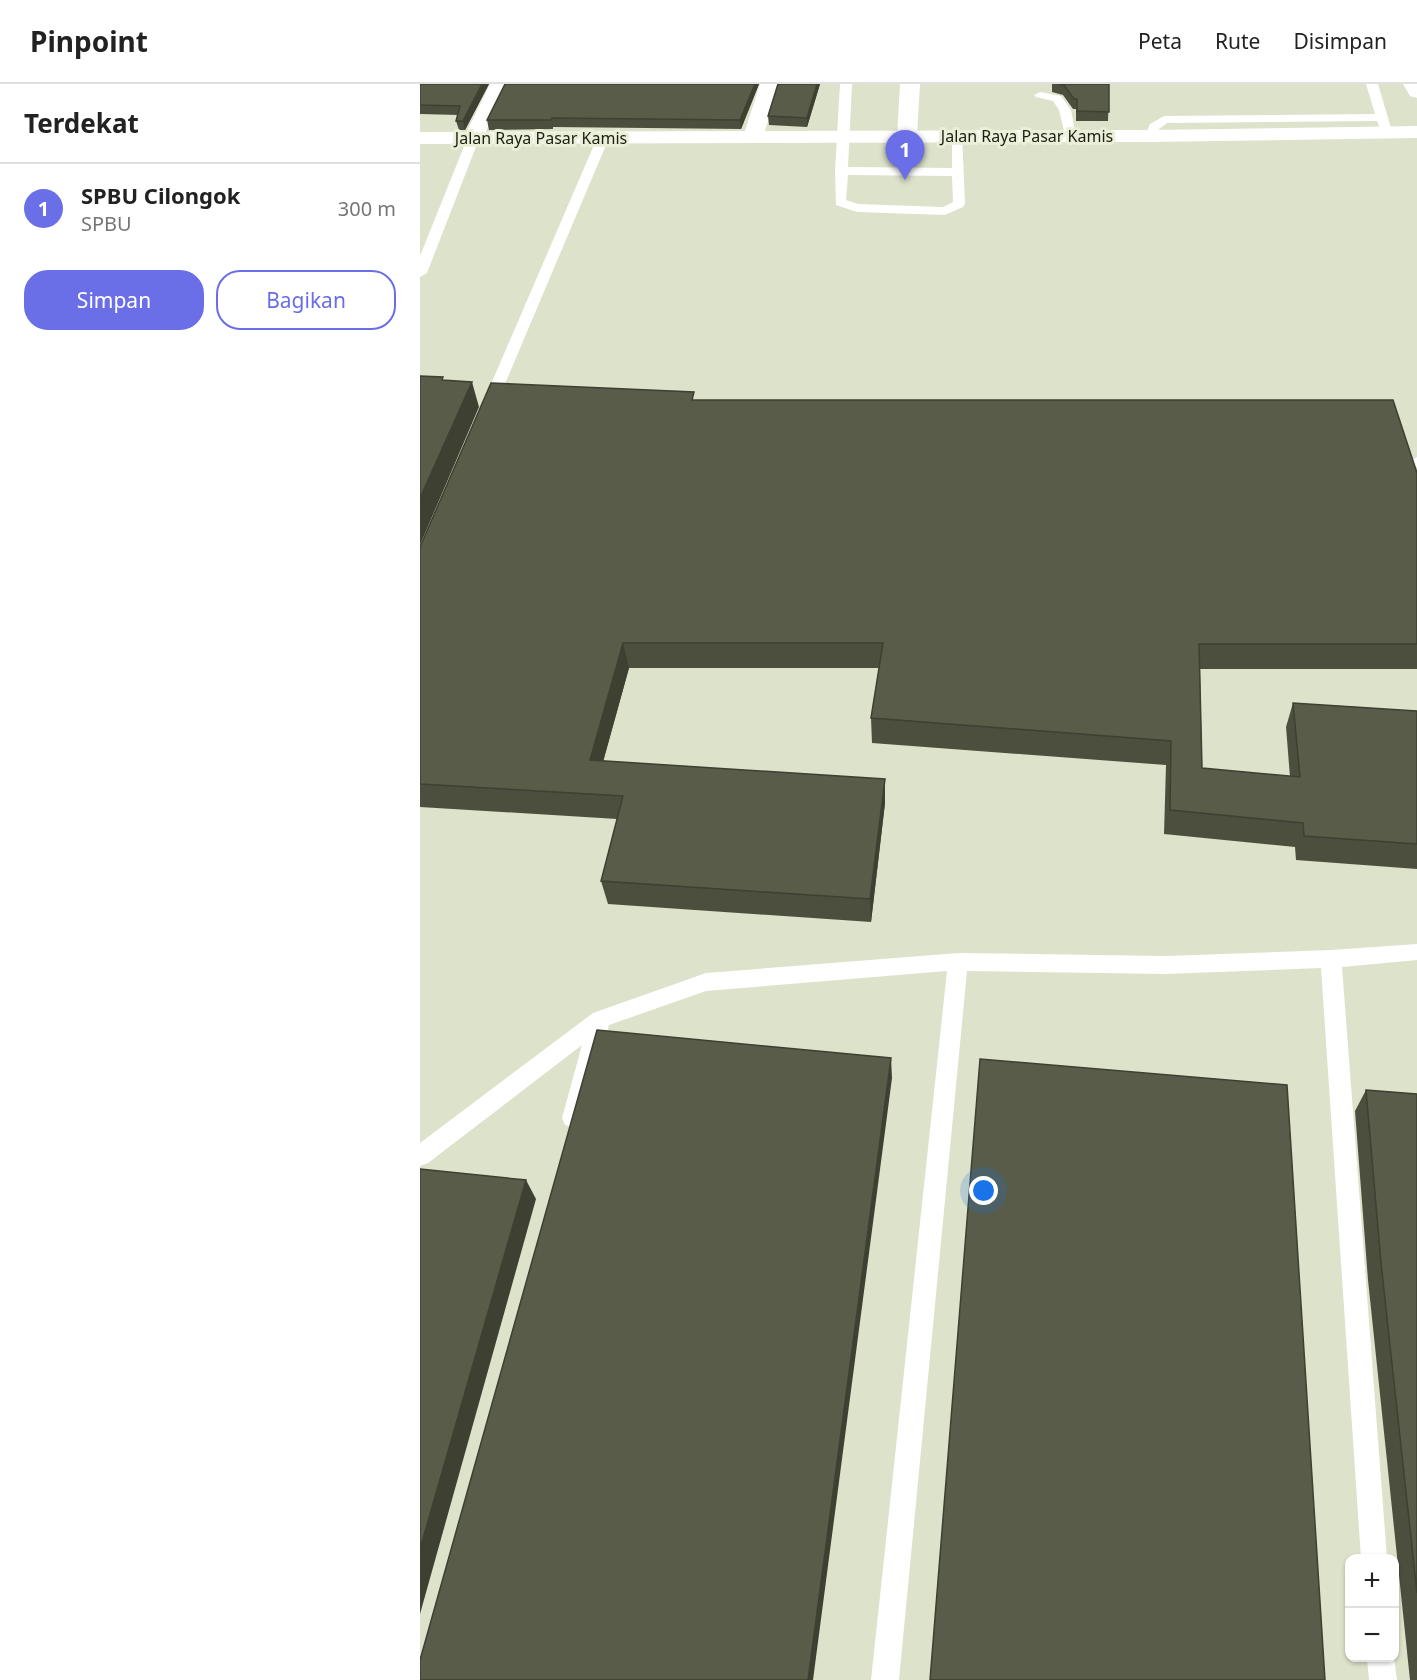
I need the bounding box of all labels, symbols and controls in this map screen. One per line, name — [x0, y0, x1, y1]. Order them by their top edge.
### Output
text: Pinpoint — [30, 22, 148, 60]
text: Peta — [1138, 27, 1182, 55]
text: Rute — [1215, 27, 1260, 55]
text: Disimpan — [1293, 27, 1387, 55]
text: Terdekat — [24, 105, 139, 141]
street label: Jalan Raya Pasar Kamis — [939, 125, 1113, 147]
street label: Jalan Raya Pasar Kamis — [453, 127, 627, 149]
pin: 1 — [886, 130, 924, 180]
text: SPBU Cilongok — [81, 180, 240, 210]
text: 1 — [38, 195, 49, 222]
text: 300 m — [338, 195, 396, 222]
text: SPBU — [81, 210, 132, 237]
button: Simpan — [24, 270, 204, 330]
button: Bagikan — [216, 270, 396, 330]
your location — [969, 1176, 998, 1205]
map controls — [1345, 1554, 1399, 1662]
button: + — [1345, 1554, 1399, 1608]
button: − — [1345, 1608, 1399, 1662]

